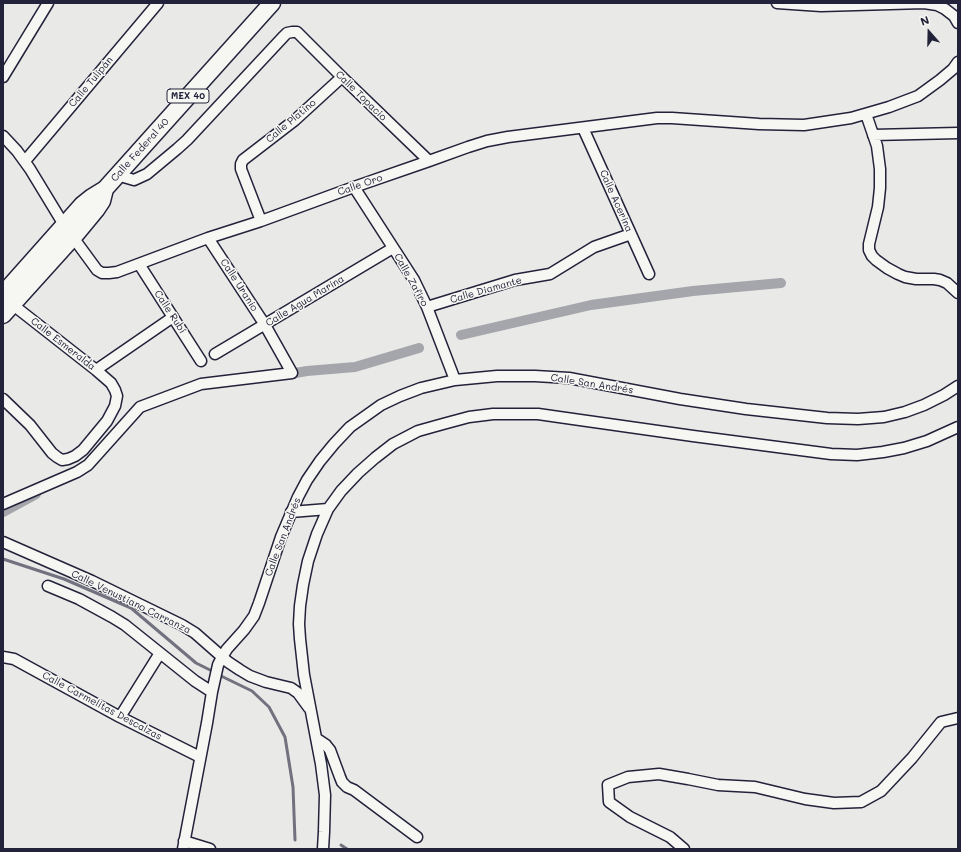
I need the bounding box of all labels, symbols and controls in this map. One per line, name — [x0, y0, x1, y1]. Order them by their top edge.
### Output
north arrow — [909, 12, 949, 52]
text: N — [918, 12, 931, 29]
street label: Calle Tulipán — [66, 54, 116, 110]
street label: Calle Topacio — [333, 69, 389, 123]
road number: MEX 40 — [167, 89, 209, 103]
street label: Calle Platino — [264, 97, 318, 145]
street label: Calle Federal 40 — [108, 116, 172, 184]
street label: Calle Acerina — [597, 168, 635, 234]
street label: Calle Oro — [336, 172, 384, 198]
street label: Calle Zafiro — [392, 251, 430, 309]
street label: Calle Uranio — [218, 256, 260, 314]
street label: Calle Agua Marina — [264, 273, 346, 329]
street label: Calle Diamante — [449, 274, 523, 306]
street label: Calle Rubí — [152, 288, 188, 336]
street label: Calle Esmeralda — [28, 315, 98, 373]
street label: Calle San Andrés — [550, 372, 634, 396]
street label: Calle San Andrés — [262, 496, 304, 578]
street label: Calle Venustiano Carranza — [69, 568, 193, 636]
street label: Calle Carmelitas Descalzas — [40, 669, 164, 743]

